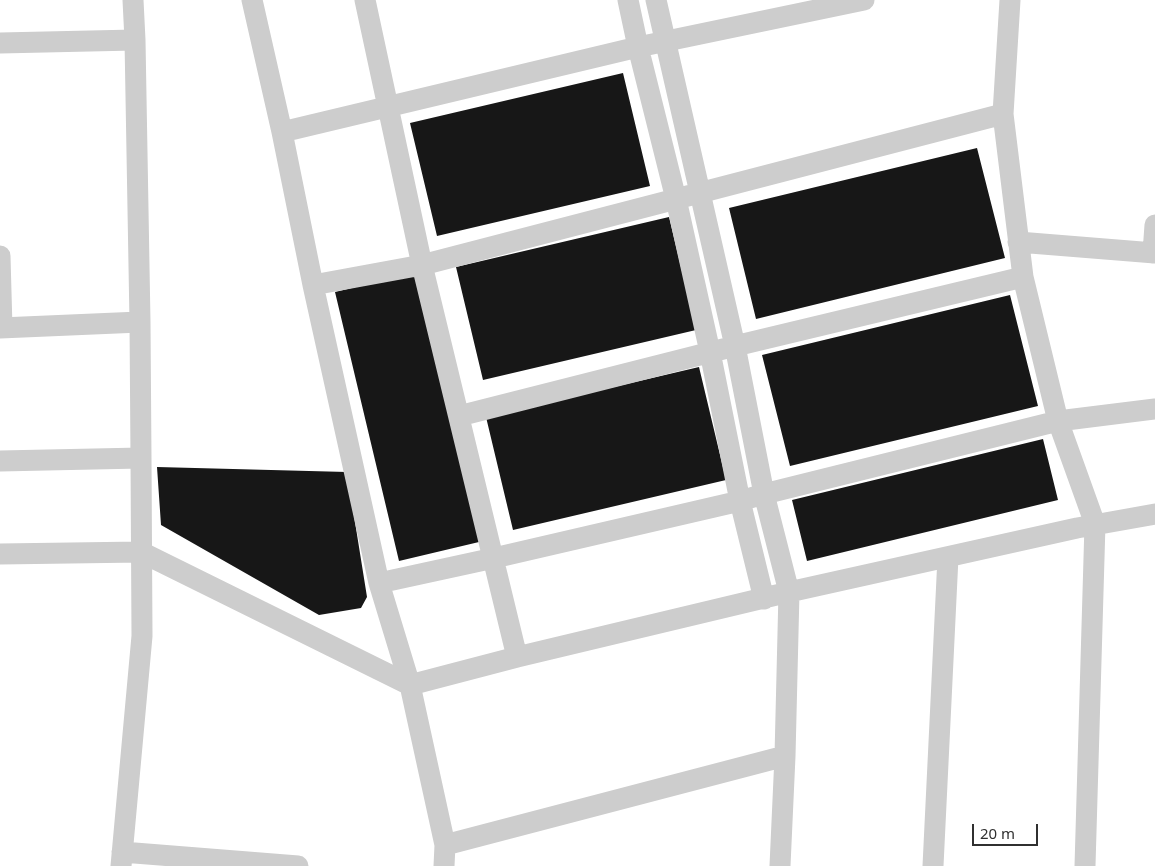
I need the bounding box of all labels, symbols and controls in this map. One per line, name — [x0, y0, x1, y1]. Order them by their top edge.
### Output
scale bar — [975, 814, 1041, 846]
text: 20 m — [980, 823, 1015, 843]

